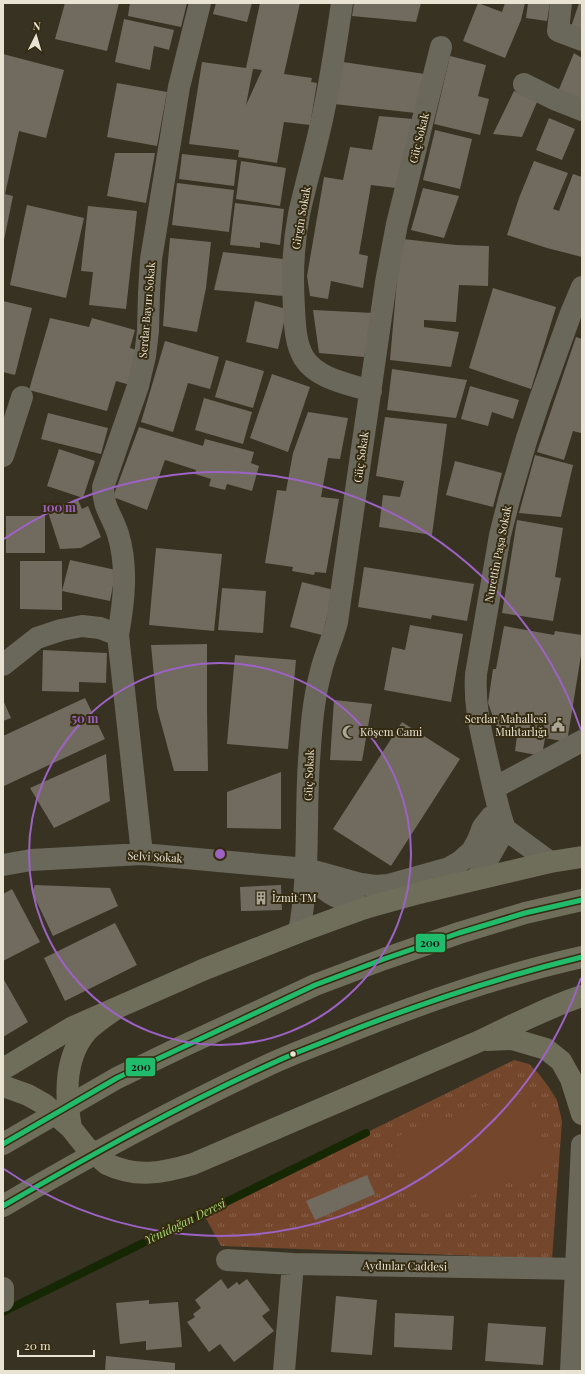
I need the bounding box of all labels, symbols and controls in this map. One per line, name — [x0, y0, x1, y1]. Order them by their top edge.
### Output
north arrow — [16, 16, 56, 56]
text: N — [32, 18, 42, 33]
street label: Güç Sokak — [405, 111, 432, 165]
street label: Girgin Sokak — [288, 185, 313, 250]
street label: Serdar Bayırı Sokak — [135, 261, 158, 359]
street label: Güç Sokak — [349, 430, 372, 483]
text: 100 m — [42, 499, 76, 515]
street label: Nurettin Paşa Sokak — [481, 504, 514, 604]
text: 50 m — [72, 710, 99, 726]
place label: Serdar Mahallesi Muhtarlığı — [465, 711, 547, 739]
public building icon: Serdar Mahallesi Muhtarlığı — [550, 717, 566, 733]
mosque icon: Köşem Cami — [341, 724, 357, 740]
place label: Köşem Cami — [360, 724, 422, 739]
street label: Güç Sokak — [300, 749, 317, 801]
centre of rings — [213, 847, 227, 861]
street label: Selvi Sokak — [127, 848, 183, 865]
building icon: İzmit TM — [253, 890, 269, 906]
place label: İzmit TM — [272, 890, 317, 905]
line badge: 200 — [415, 933, 446, 953]
text: 200 — [420, 935, 440, 950]
unlabelled marker — [288, 1049, 298, 1059]
line badge: 200 — [125, 1057, 156, 1077]
text: 200 — [131, 1059, 151, 1074]
water label: Yenidoğan Deresi — [141, 1194, 228, 1248]
street label: Aydınlar Caddesi — [362, 1257, 447, 1274]
scale bar — [18, 1332, 94, 1358]
text: 20 m — [24, 1337, 51, 1353]

